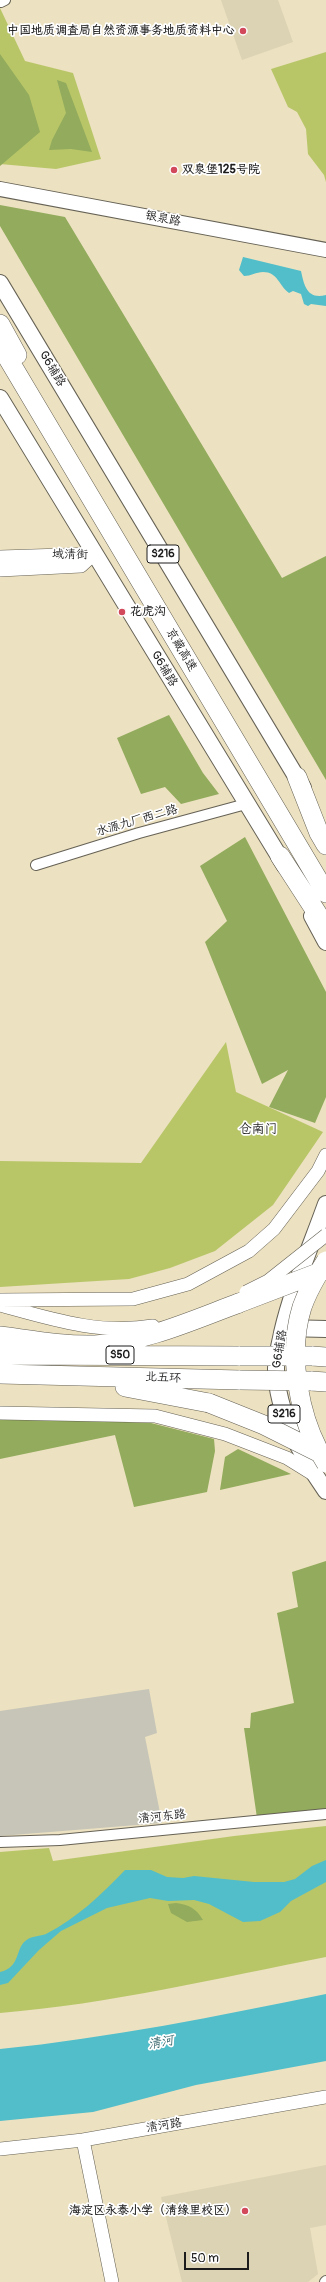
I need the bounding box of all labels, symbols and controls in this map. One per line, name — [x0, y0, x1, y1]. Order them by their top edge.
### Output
place label: 中国地质调查局自然资源事务地质资料中心 — [7, 24, 235, 38]
marker: 中国地质调查局自然资源事务地质资料中心 — [238, 26, 248, 36]
place label: 双泉堡125号院 — [182, 163, 260, 177]
marker: 双泉堡125号院 — [169, 165, 179, 175]
street label: 银泉路 — [144, 208, 182, 230]
street label: G6辅路 — [36, 349, 68, 389]
road number: S216 — [147, 545, 179, 563]
street label: 域清街 — [52, 547, 88, 563]
place label: 花虎沟 — [130, 605, 166, 619]
marker: 花虎沟 — [117, 607, 127, 617]
street label: 京藏高速 — [162, 626, 200, 674]
street label: G6辅路 — [148, 649, 180, 689]
street label: 水源九厂西二路 — [95, 803, 179, 839]
district label: 仓南门 — [239, 1122, 277, 1138]
street label: G6辅路 — [270, 1329, 290, 1369]
road number: S50 — [106, 1346, 134, 1364]
street label: 北五环 — [145, 1370, 181, 1386]
road number: S216 — [268, 1405, 300, 1423]
street label: 清河东路 — [137, 1807, 187, 1827]
water label: 清河 — [147, 2033, 175, 2053]
street label: 清河路 — [145, 2116, 183, 2136]
place label: 海淀区永泰小学（清缘里校区） — [69, 2204, 237, 2218]
marker: 海淀区永泰小学（清缘里校区） — [240, 2206, 250, 2216]
scale bar — [186, 2244, 251, 2270]
text: 50 m — [191, 2251, 219, 2266]

